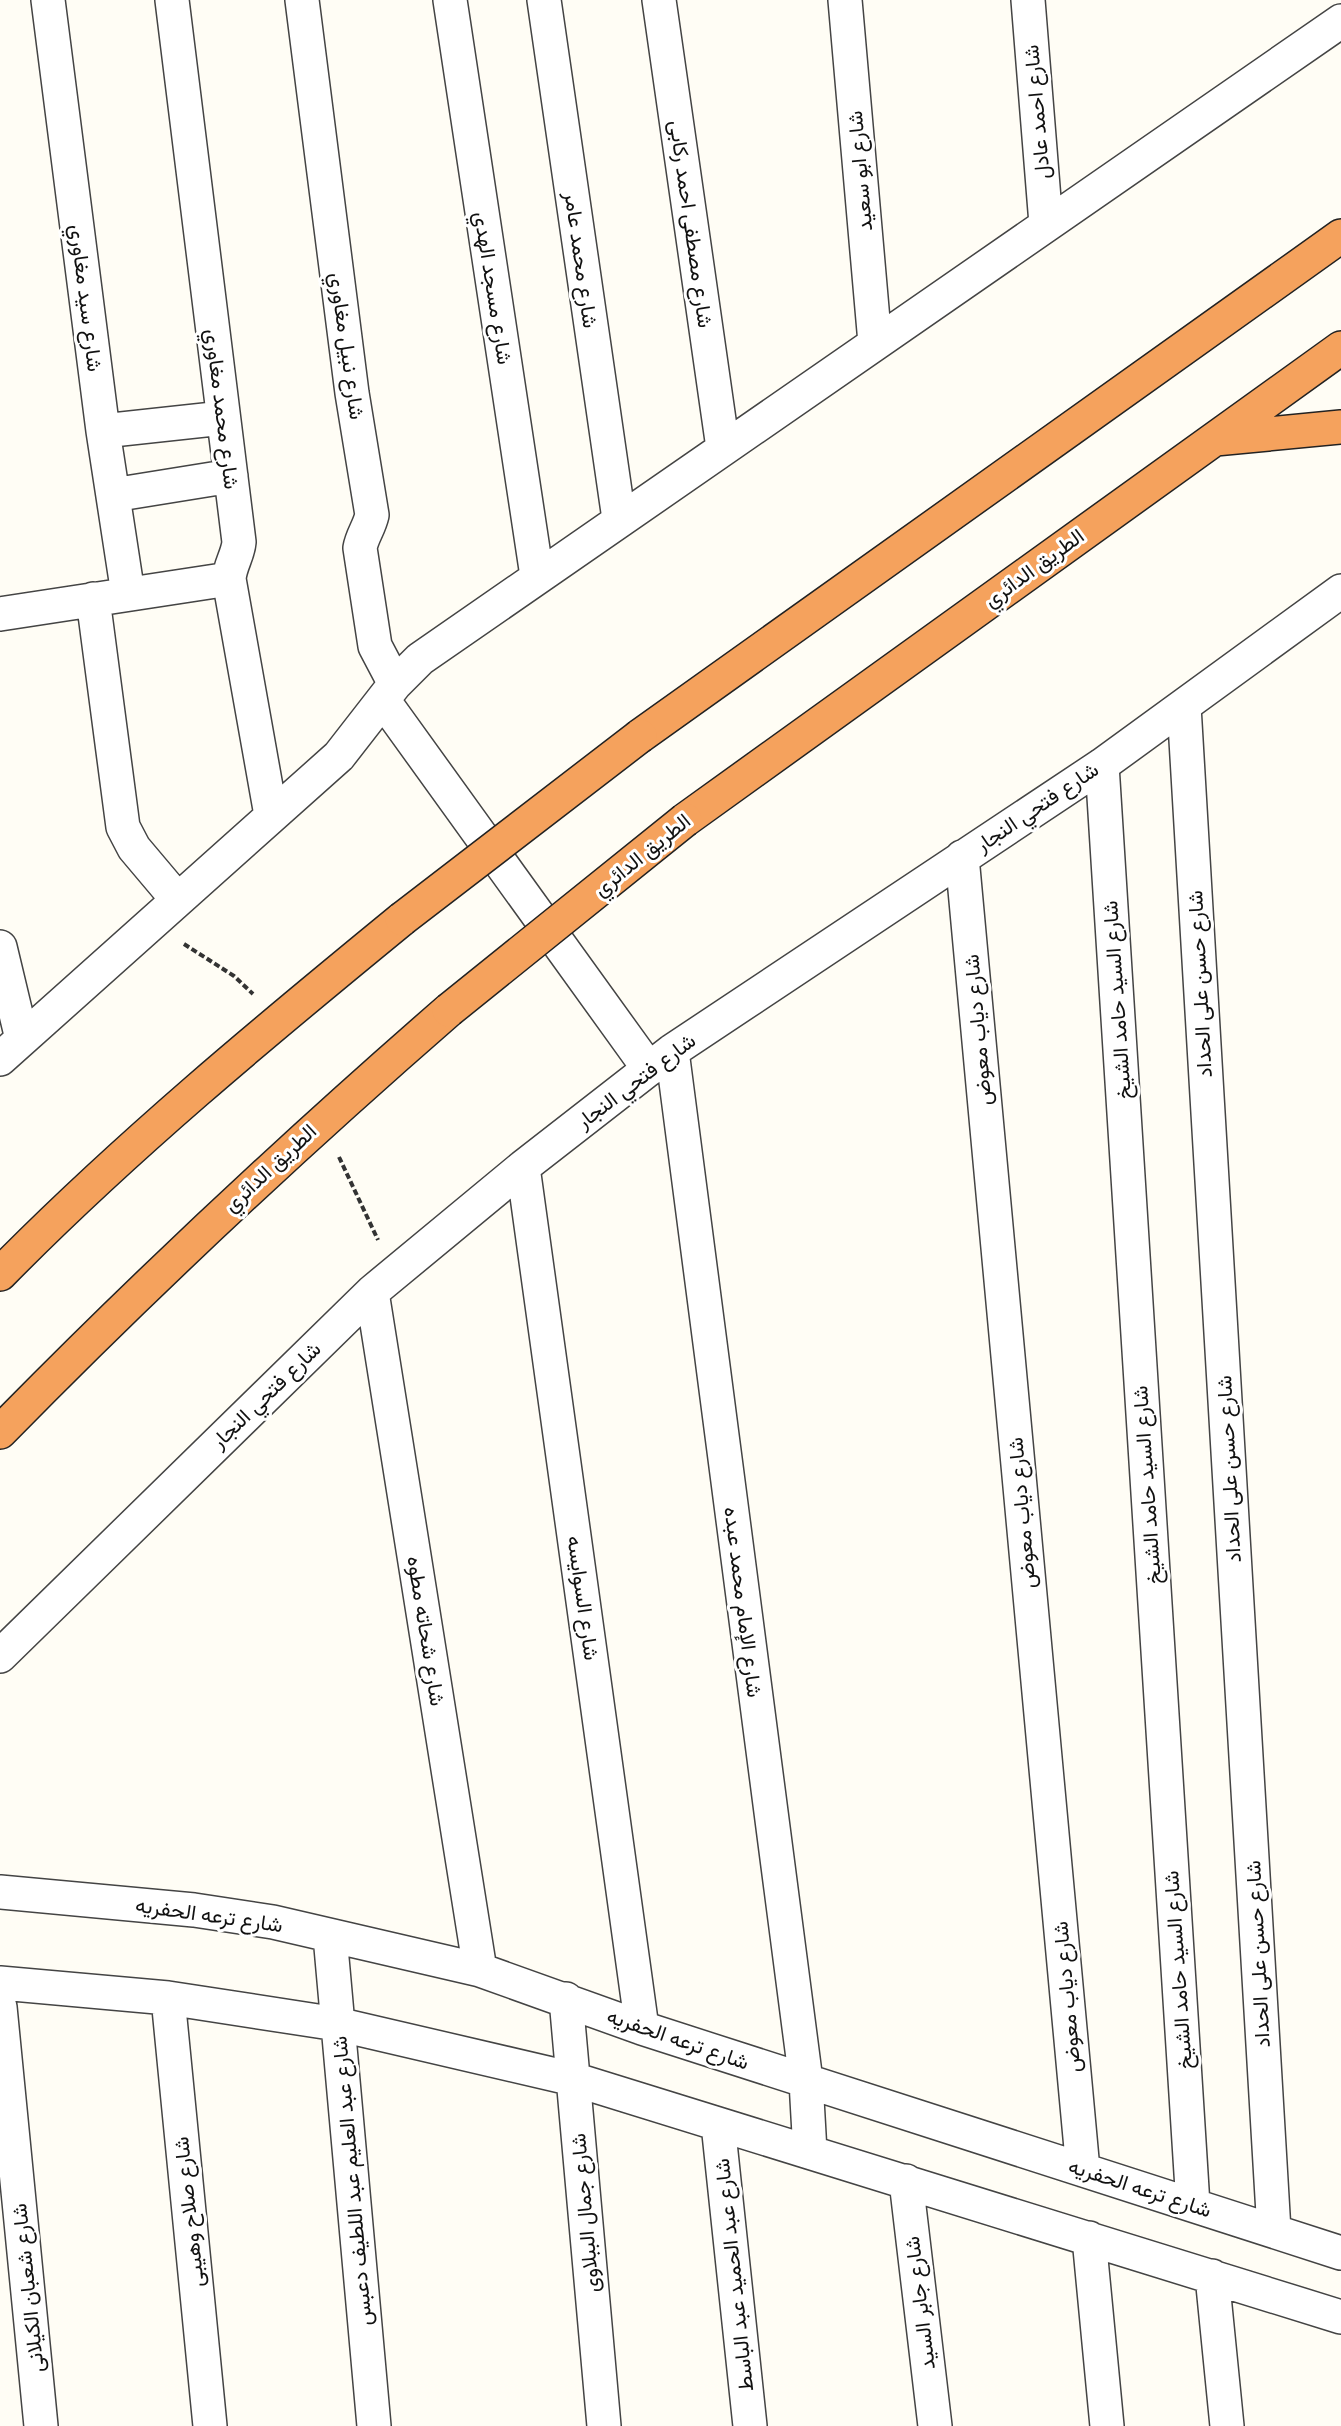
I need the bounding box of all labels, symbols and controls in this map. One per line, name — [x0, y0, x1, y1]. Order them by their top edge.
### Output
street label: شارع احمد عادل — [1016, 43, 1060, 180]
street label: شارع ابو سعيد — [840, 109, 882, 232]
street label: شارع مصطفى احمد ركابى — [660, 118, 720, 330]
street label: شارع محمد عامر — [554, 189, 605, 330]
street label: شارع مسجد الهدي — [464, 209, 520, 367]
street label: شارع سيد مغاوري — [60, 223, 110, 374]
street label: شارع نبيل مغاوري — [320, 270, 372, 422]
street label: شارع محمد مغاوري — [195, 327, 247, 491]
street label: الطريق الدائري — [978, 521, 1092, 616]
street label: شارع فتحي النجار — [969, 755, 1106, 862]
street label: الطريق الدائري — [587, 806, 698, 905]
street label: شارع حسن على الحداد — [1180, 889, 1222, 1078]
street label: شارع السيد حامد الشيخ — [1095, 899, 1141, 1100]
street label: شارع دياب معوض — [956, 953, 1002, 1107]
street label: شارع فتحي النجار — [569, 1026, 703, 1138]
street label: الطريق الدائري — [217, 1117, 325, 1221]
street label: شارع فتحي النجار — [204, 1335, 329, 1458]
street label: شارع حسن على الحداد — [1209, 1374, 1251, 1563]
street label: شارع السيد حامد الشيخ — [1125, 1384, 1171, 1585]
street label: شارع دياب معوض — [1000, 1436, 1046, 1590]
street label: شارع الإمام محمد عبده — [714, 1505, 770, 1699]
street label: شارع السوايسه — [557, 1534, 607, 1663]
street label: شارع شحاته مطوه — [397, 1554, 453, 1708]
street label: شارع حسن على الحداد — [1238, 1859, 1280, 2048]
street label: شارع السيد حامد الشيخ — [1156, 1869, 1202, 2070]
street label: شارع ترعه الحفريه — [133, 1890, 285, 1942]
street label: شارع دياب معوض — [1045, 1920, 1091, 2074]
street label: شارع ترعه الحفريه — [602, 2001, 753, 2079]
street label: شارع عبد العليم عبد اللطيف دعبس — [324, 2035, 382, 2327]
street label: شارع جمال الببلاوى — [563, 2132, 609, 2294]
street label: شارع صلاح وهيبى — [166, 2135, 214, 2289]
street label: شارع ترعه الحفريه — [1064, 2151, 1215, 2227]
street label: شارع عبد الحميد عبد الباسط — [707, 2157, 763, 2393]
street label: شارع شعبان الكيلانى — [4, 2202, 54, 2374]
street label: شارع جابر السيد — [897, 2234, 945, 2371]

